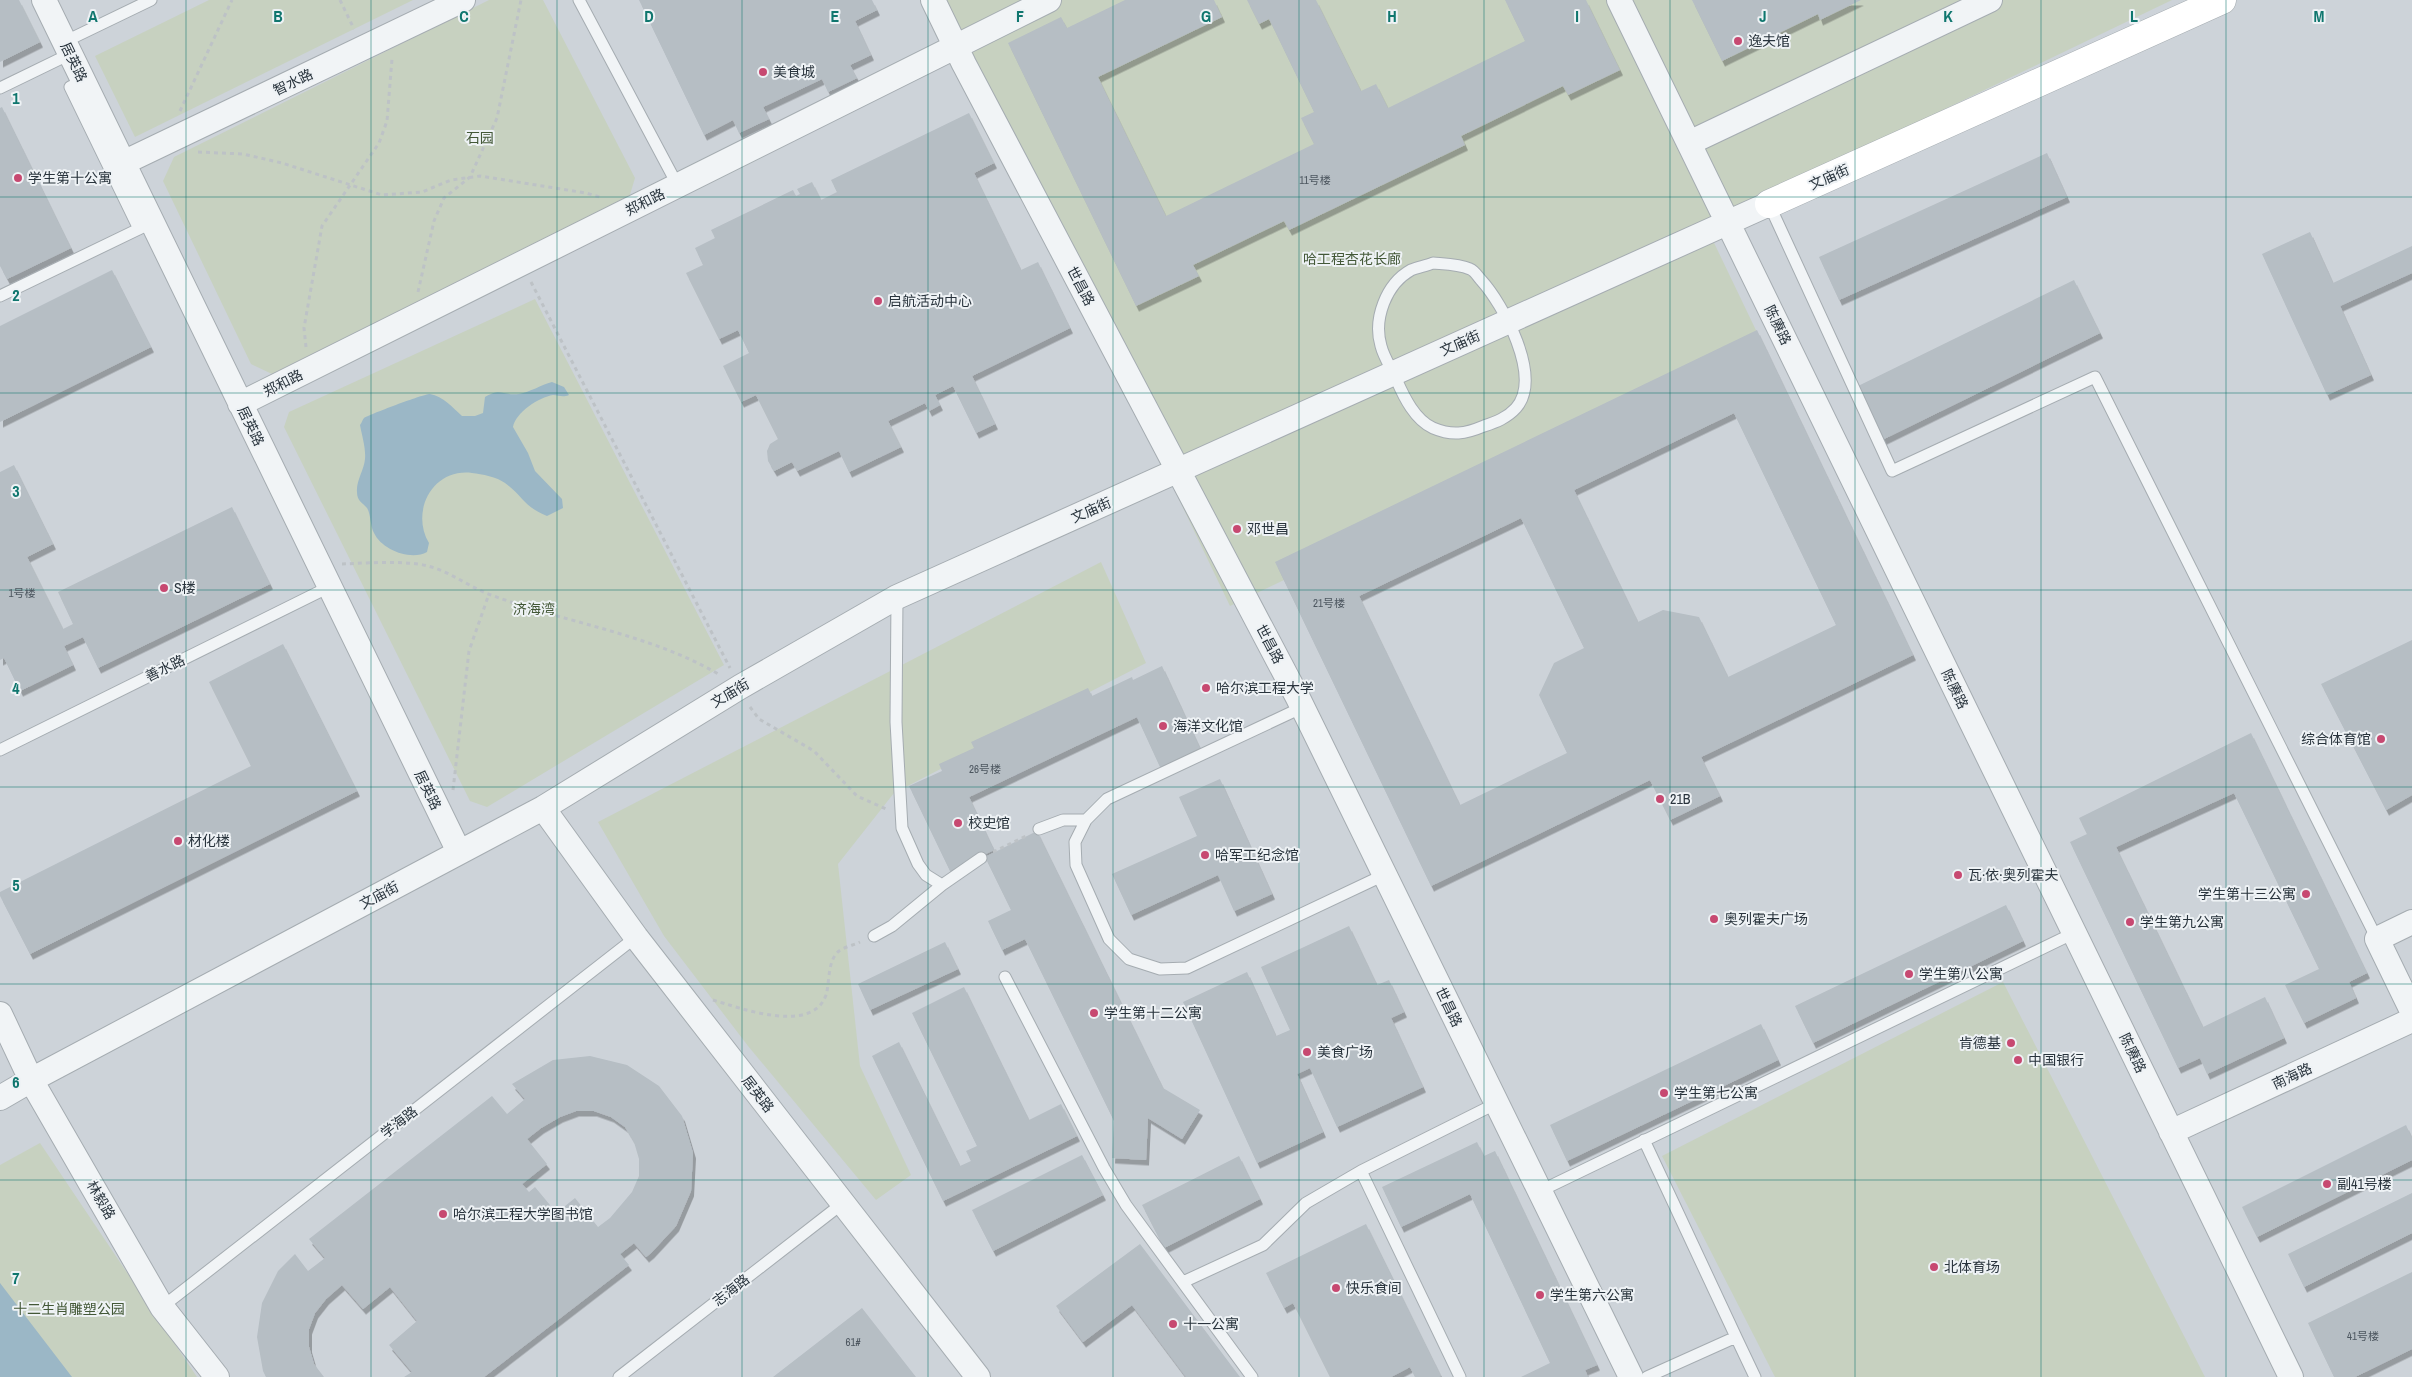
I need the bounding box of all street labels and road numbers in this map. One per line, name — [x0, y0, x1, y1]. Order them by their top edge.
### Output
street label: 居英路 — [57, 39, 91, 85]
street label: 智水路 — [270, 65, 316, 99]
street label: 文庙街 — [1806, 160, 1852, 194]
street label: 郑和路 — [622, 184, 668, 220]
street label: 世昌路 — [1063, 263, 1099, 309]
street label: 陈赓路 — [1761, 302, 1795, 348]
street label: 文庙街 — [1437, 326, 1483, 360]
street label: 郑和路 — [260, 365, 306, 401]
street label: 居英路 — [234, 403, 268, 449]
street label: 文庙街 — [1068, 493, 1114, 527]
street label: 世昌路 — [1252, 621, 1288, 667]
street label: 善水路 — [142, 651, 188, 685]
street label: 陈赓路 — [1938, 666, 1972, 712]
street label: 文庙街 — [707, 674, 753, 712]
street label: 居英路 — [411, 767, 445, 813]
street label: 文庙街 — [356, 877, 402, 913]
street label: 世昌路 — [1432, 984, 1466, 1030]
street label: 陈赓路 — [2116, 1030, 2150, 1076]
street label: 南海路 — [2269, 1059, 2315, 1093]
street label: 居英路 — [738, 1072, 778, 1116]
street label: 学海路 — [377, 1102, 421, 1142]
street label: 林毅路 — [83, 1177, 119, 1223]
street label: 志海路 — [709, 1270, 753, 1310]

